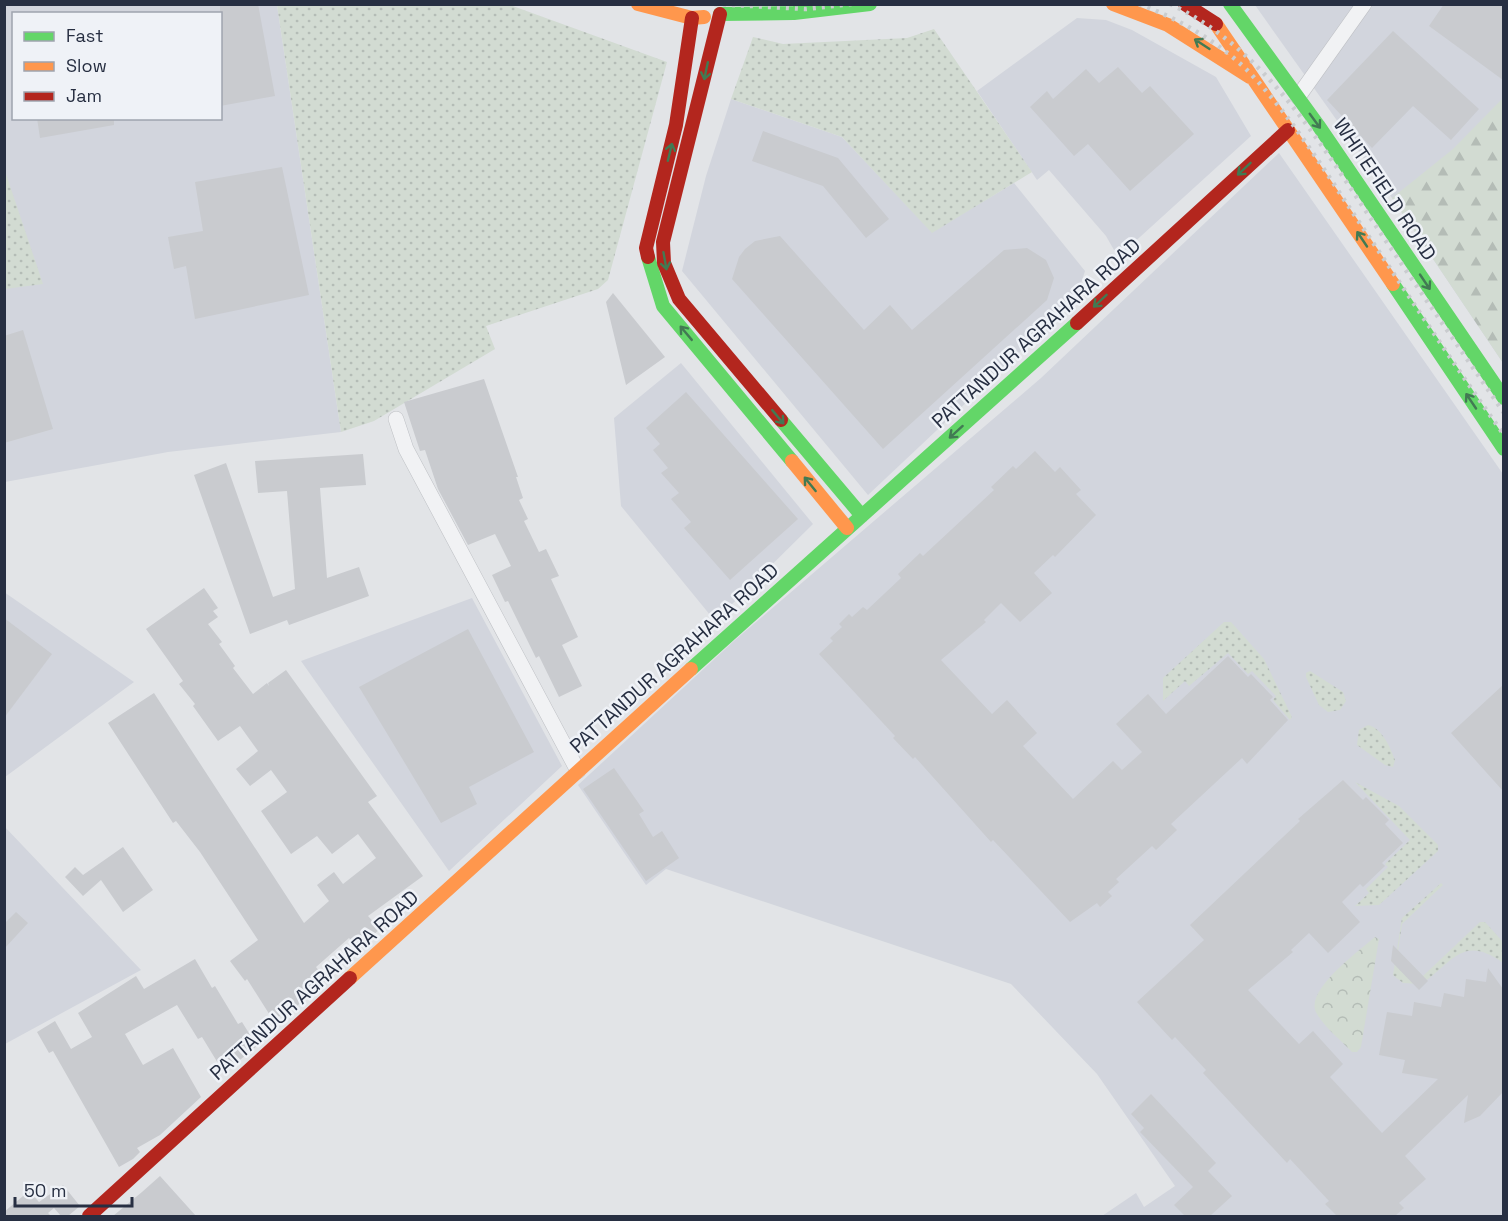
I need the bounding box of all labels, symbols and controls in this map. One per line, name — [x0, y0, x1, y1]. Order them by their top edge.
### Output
legend — [12, 12, 222, 120]
text: Fast — [66, 24, 103, 47]
one-way arrow — [1194, 37, 1211, 49]
text: Slow — [66, 54, 107, 77]
one-way arrow — [700, 61, 711, 80]
text: Jam — [66, 84, 102, 107]
one-way arrow — [1309, 112, 1321, 128]
street label: WHITEFIELD ROAD — [1328, 113, 1442, 265]
one-way arrow — [664, 143, 676, 162]
one-way arrow — [1237, 162, 1252, 176]
one-way arrow — [1355, 231, 1368, 248]
street label: PATTANDUR AGRAHARA ROAD — [926, 232, 1146, 434]
one-way arrow — [660, 250, 671, 270]
one-way arrow — [1419, 273, 1431, 290]
one-way arrow — [1093, 294, 1108, 308]
one-way arrow — [679, 326, 693, 341]
one-way arrow — [1464, 393, 1476, 410]
one-way arrow — [771, 409, 785, 424]
one-way arrow — [949, 425, 964, 439]
one-way arrow — [803, 476, 816, 492]
street label: PATTANDUR AGRAHARA ROAD — [564, 557, 784, 759]
street label: PATTANDUR AGRAHARA ROAD — [204, 884, 424, 1086]
scale bar — [15, 1170, 132, 1208]
text: 50 m — [24, 1179, 66, 1202]

